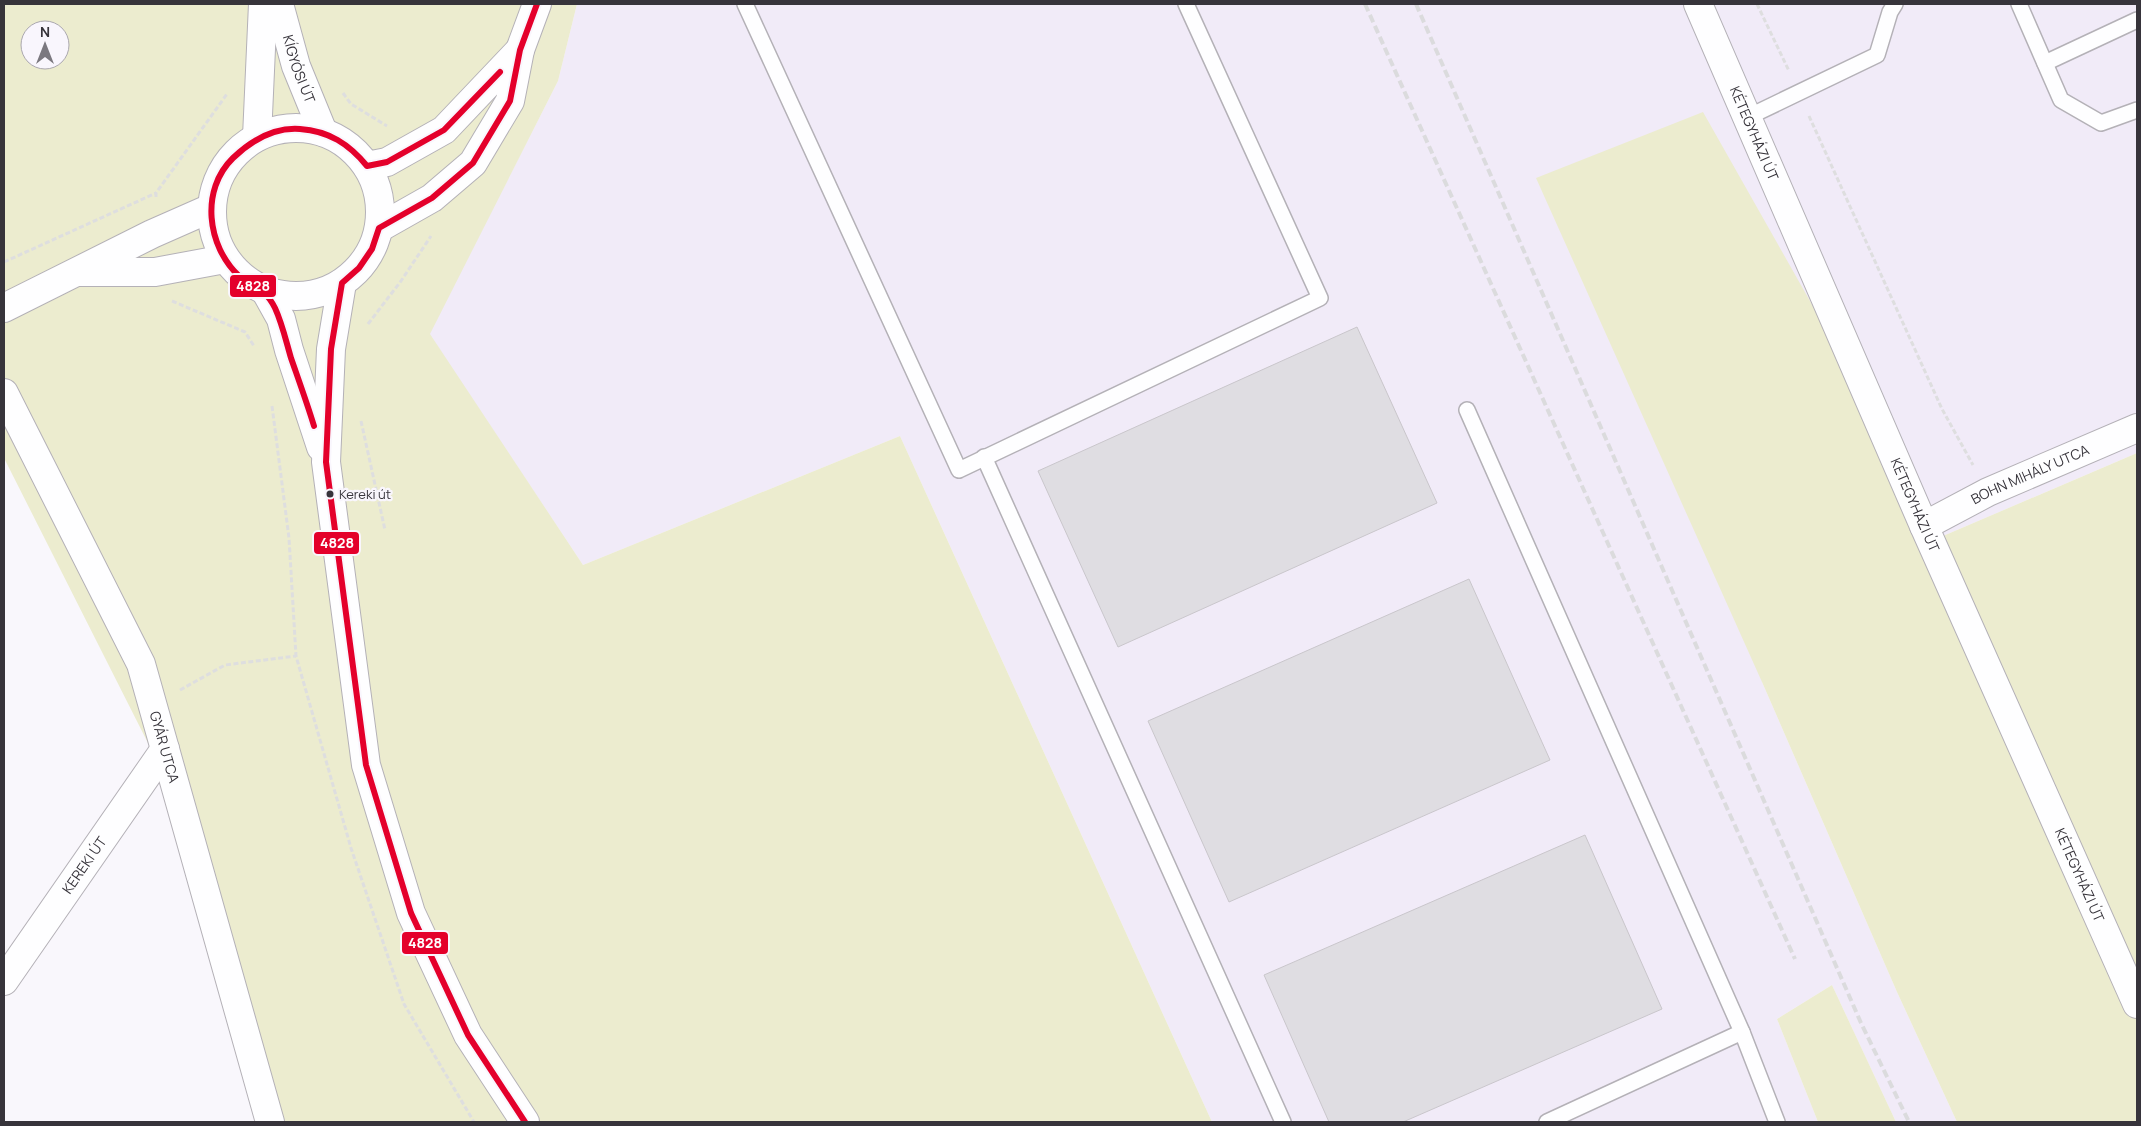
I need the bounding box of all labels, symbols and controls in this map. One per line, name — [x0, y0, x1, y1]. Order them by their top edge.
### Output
north arrow — [20, 20, 70, 70]
text: N — [40, 22, 50, 41]
street label: KÍGYÓSI ÚT — [279, 33, 320, 106]
street label: KÉTEGYHÁZI ÚT — [1726, 83, 1783, 184]
line badge: 4828 — [229, 274, 277, 298]
text: 4828 — [236, 276, 270, 295]
street label: BOHN MIHÁLY UTCA — [1967, 440, 2092, 508]
street label: KÉTEGYHÁZI ÚT — [1887, 455, 1945, 555]
place label: Kereki út — [339, 485, 391, 503]
marker: Kereki út — [325, 489, 335, 499]
line badge: 4828 — [313, 531, 360, 555]
text: 4828 — [320, 533, 354, 552]
street label: GYÁR UTCA — [146, 709, 184, 785]
street label: KÉTEGYHÁZI ÚT — [2051, 825, 2109, 925]
street label: KEREKI ÚT — [57, 832, 111, 897]
line badge: 4828 — [401, 931, 449, 955]
text: 4828 — [408, 933, 442, 952]

